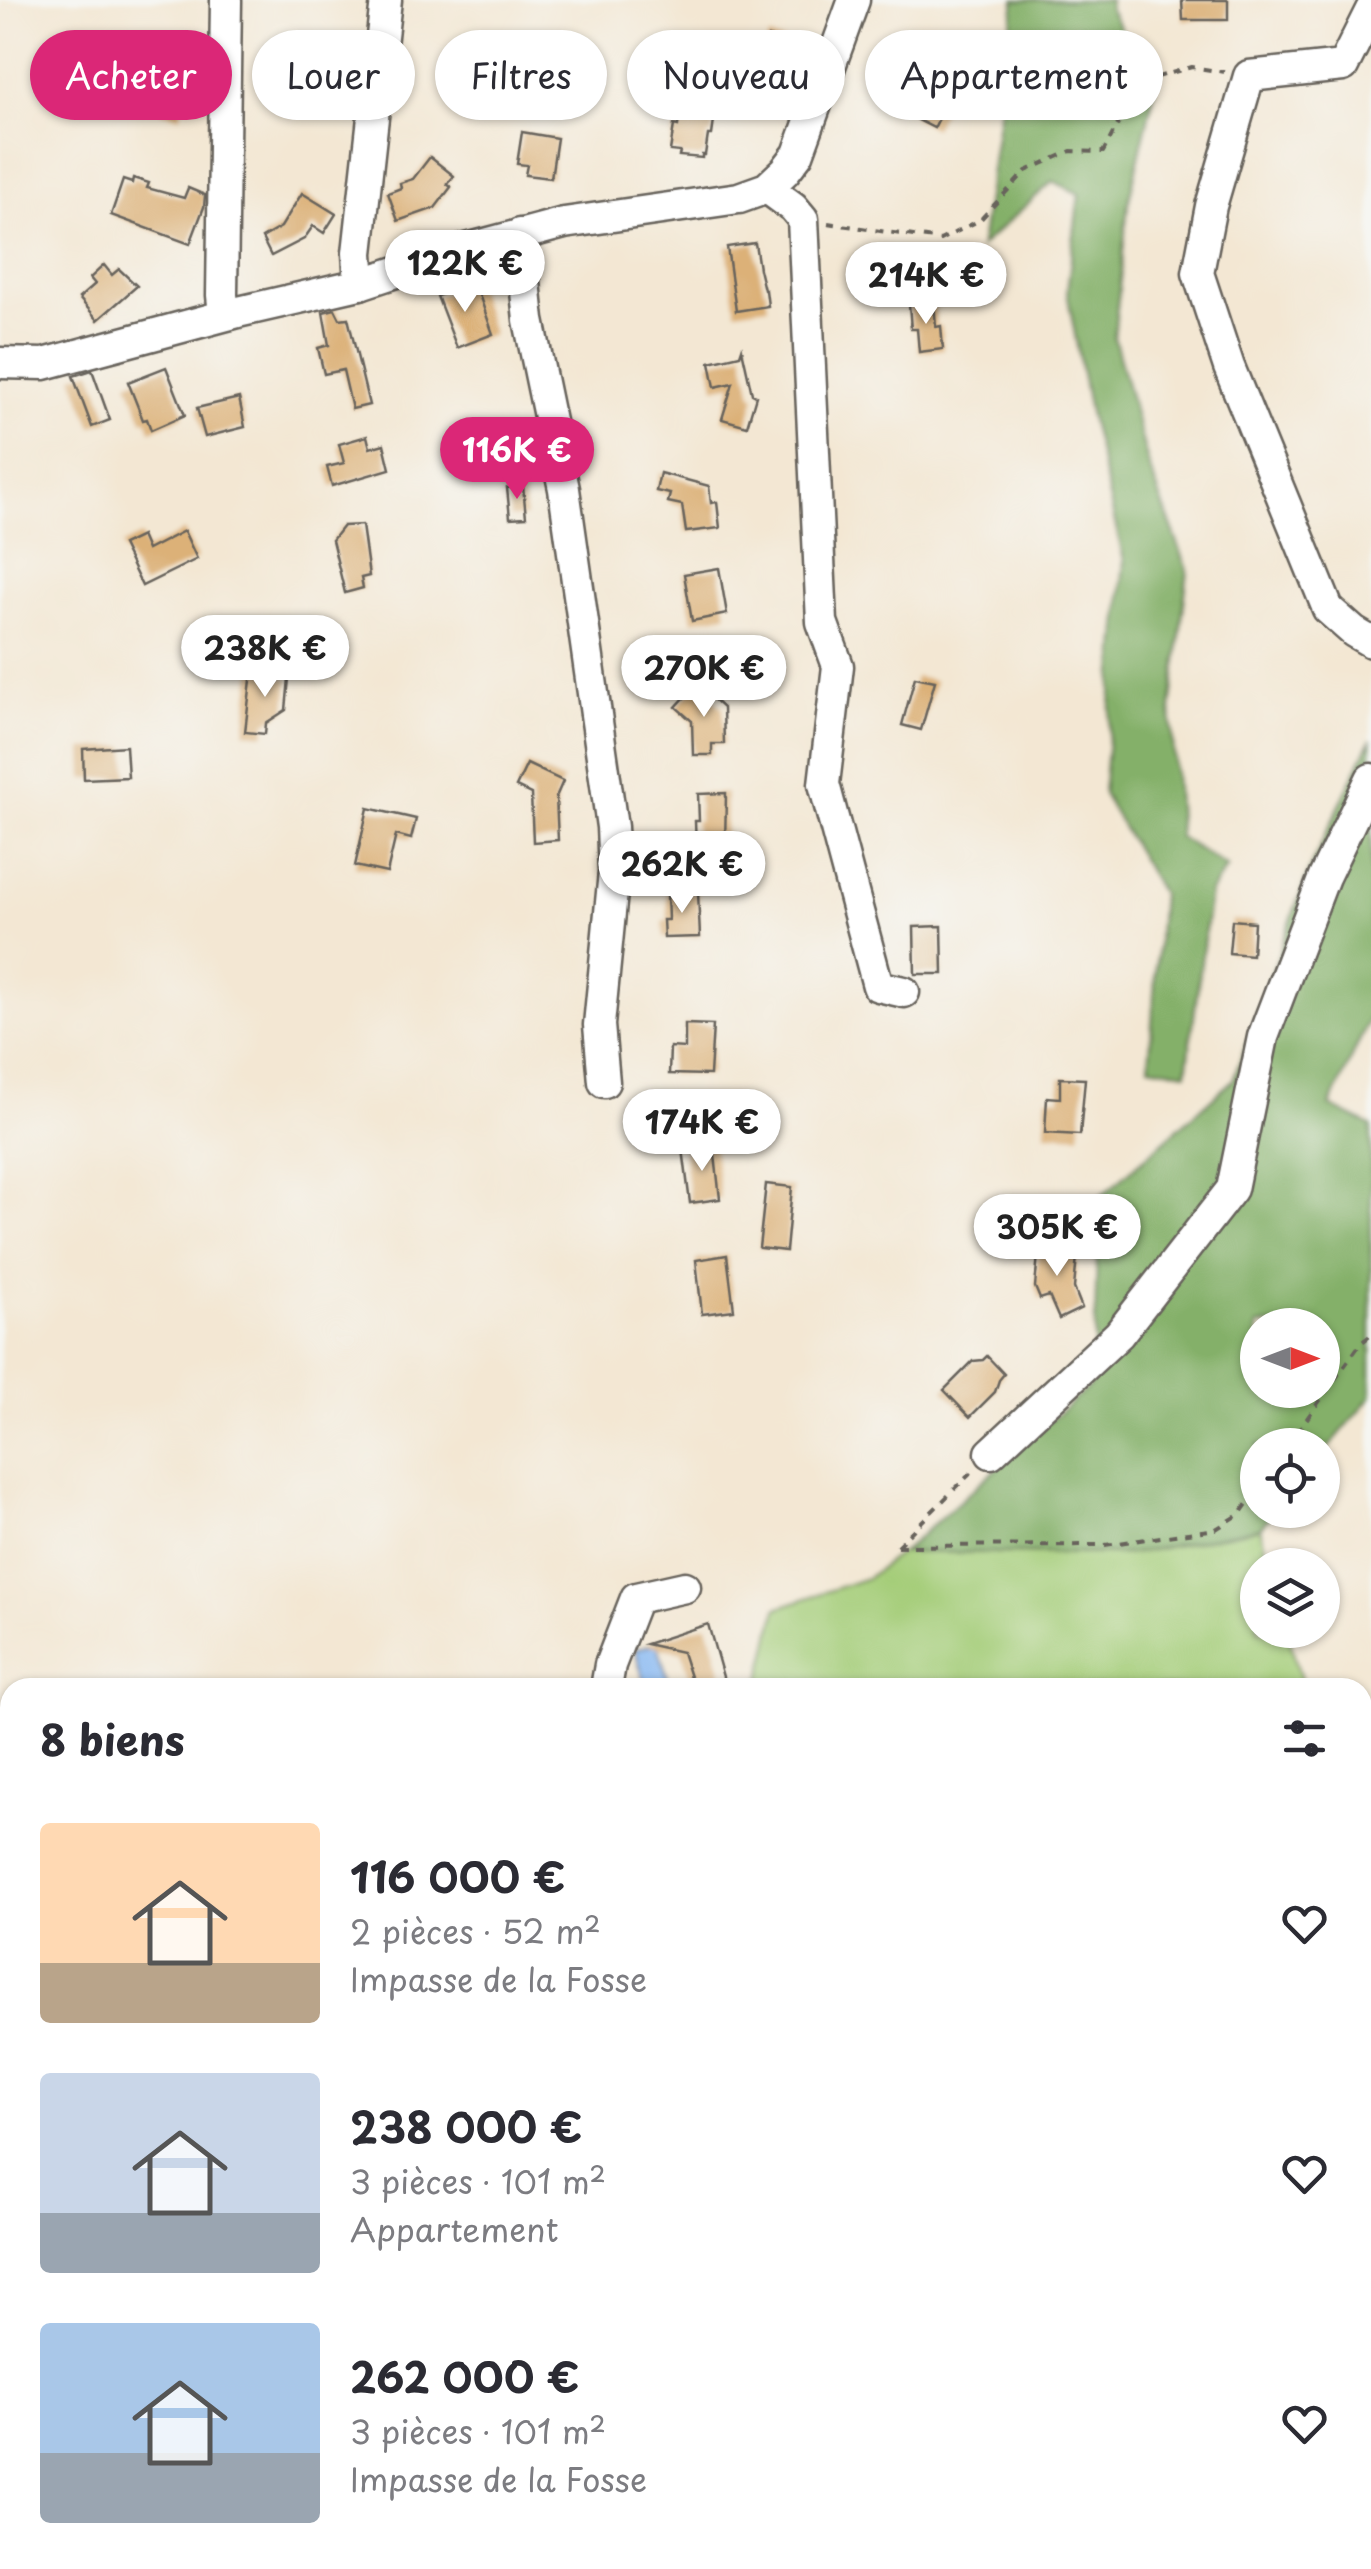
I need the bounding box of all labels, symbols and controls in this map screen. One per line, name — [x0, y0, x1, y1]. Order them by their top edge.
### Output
chip: Acheter — [30, 30, 232, 120]
chip: Louer — [252, 30, 415, 120]
chip: Filtres — [435, 30, 607, 120]
chip: Nouveau — [627, 30, 845, 120]
chip: Appartement — [865, 30, 1163, 120]
pin: 122K € — [384, 230, 546, 315]
text: 122K € — [407, 238, 523, 286]
pin: 214K € — [845, 242, 1007, 327]
text: 214K € — [868, 250, 985, 298]
pin: 116K € — [436, 417, 598, 502]
text: 116K € — [462, 425, 572, 473]
pin: 238K € — [184, 615, 346, 700]
text: 238K € — [203, 623, 327, 671]
pin: 270K € — [623, 635, 785, 720]
text: 270K € — [643, 643, 765, 691]
pin: 262K € — [601, 831, 763, 916]
text: 262K € — [620, 839, 744, 887]
pin: 174K € — [621, 1089, 783, 1174]
text: 174K € — [645, 1097, 759, 1145]
pin: 305K € — [976, 1194, 1138, 1279]
text: 305K € — [996, 1202, 1118, 1250]
north arrow — [1240, 1308, 1340, 1408]
map controls — [1240, 1308, 1340, 1648]
button: locate — [1240, 1428, 1340, 1528]
button: layers — [1240, 1548, 1340, 1648]
text: 8 biens — [40, 1707, 185, 1770]
icon: filters — [1277, 1711, 1332, 1766]
text: 116 000 € — [350, 1844, 565, 1907]
icon: home — [120, 1863, 240, 1983]
icon: heart — [1277, 1896, 1332, 1951]
text: 2 pièces · 52 m² — [350, 1907, 601, 1955]
text: Impasse de la Fosse — [350, 1955, 647, 2003]
text: 238 000 € — [350, 2094, 582, 2157]
icon: home — [120, 2113, 240, 2233]
icon: heart — [1277, 2146, 1332, 2201]
text: 3 pièces · 101 m² — [350, 2157, 606, 2205]
text: Appartement — [350, 2205, 559, 2253]
text: 262 000 € — [350, 2344, 579, 2407]
icon: home — [120, 2363, 240, 2483]
icon: heart — [1277, 2396, 1332, 2451]
text: 3 pièces · 101 m² — [350, 2407, 606, 2455]
text: Impasse de la Fosse — [350, 2455, 647, 2503]

